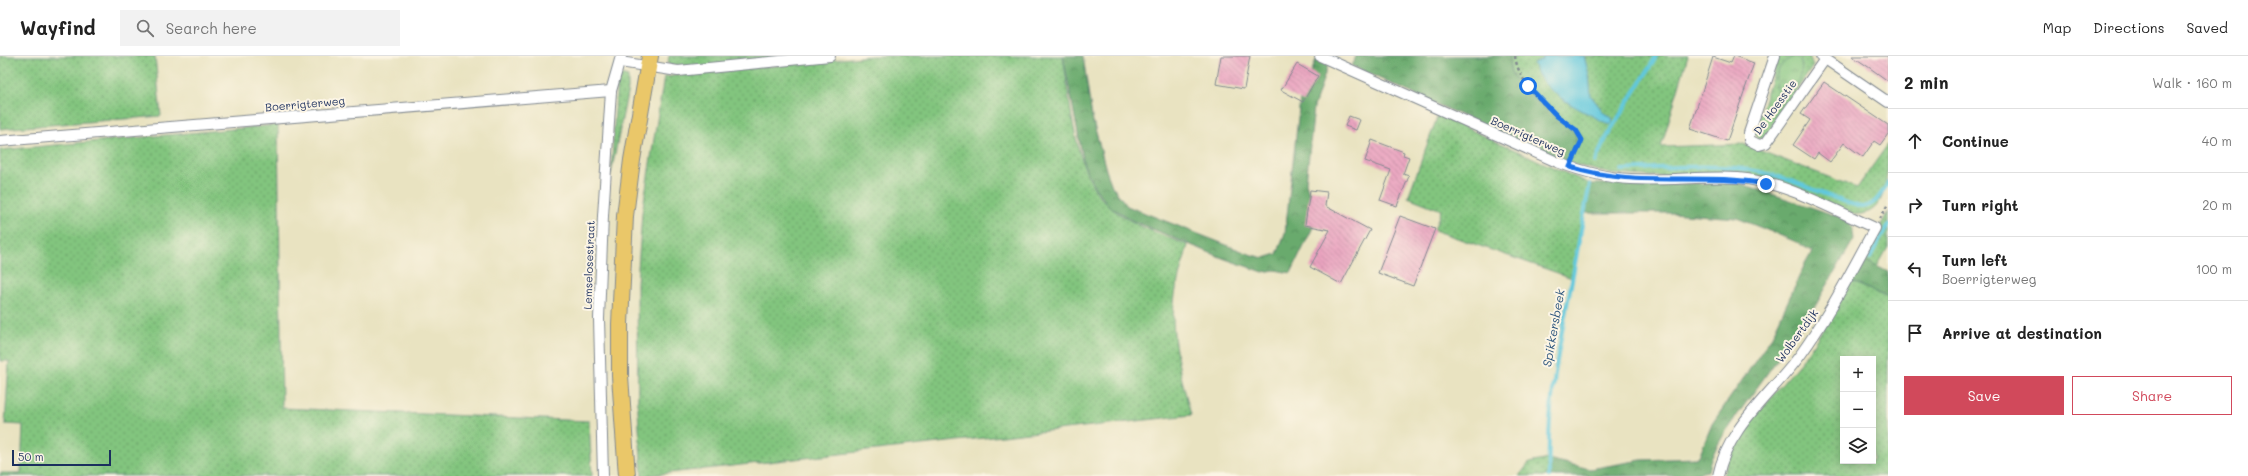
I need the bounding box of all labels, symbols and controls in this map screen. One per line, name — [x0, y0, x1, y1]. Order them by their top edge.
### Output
search box — [120, 10, 400, 46]
text: Wayfind — [20, 15, 96, 40]
icon: search — [134, 17, 156, 39]
text: Search here — [166, 18, 257, 38]
text: Map — [2043, 18, 2071, 37]
text: Directions — [2093, 18, 2164, 37]
text: Saved — [2186, 18, 2228, 37]
text: 2 min — [1904, 71, 1949, 93]
text: Walk · 160 m — [2152, 74, 2232, 91]
street label: De Hoesstie — [1749, 76, 1800, 137]
route start — [1519, 77, 1537, 95]
street label: Boerrigterweg — [265, 93, 345, 114]
street label: Boerrigterweg — [1489, 112, 1568, 159]
icon: ahead — [1904, 130, 1926, 152]
text: Continue — [1942, 131, 2009, 151]
text: 40 m — [2202, 132, 2232, 149]
route end — [1757, 175, 1775, 193]
icon: right — [1904, 194, 1926, 216]
text: Turn right — [1942, 195, 2019, 215]
text: 20 m — [2202, 196, 2232, 213]
street label: Lemselosestraat — [579, 220, 598, 310]
text: Turn left — [1942, 250, 2007, 270]
icon: left — [1904, 258, 1926, 280]
text: 100 m — [2196, 260, 2232, 277]
text: Boerrigterweg — [1942, 270, 2036, 287]
water label: Spikkersbeek — [1538, 287, 1568, 368]
street label: Wolbertdijk — [1772, 306, 1821, 366]
icon: arrive — [1904, 322, 1926, 344]
text: Arrive at destination — [1942, 323, 2102, 343]
map controls — [1840, 356, 1876, 464]
button: + — [1840, 356, 1876, 392]
button: Save — [1904, 376, 2064, 415]
button: Share — [2072, 376, 2232, 415]
button: − — [1840, 392, 1876, 428]
button: layers — [1840, 428, 1876, 464]
scale bar — [12, 448, 111, 467]
text: 50 m — [18, 449, 44, 464]

